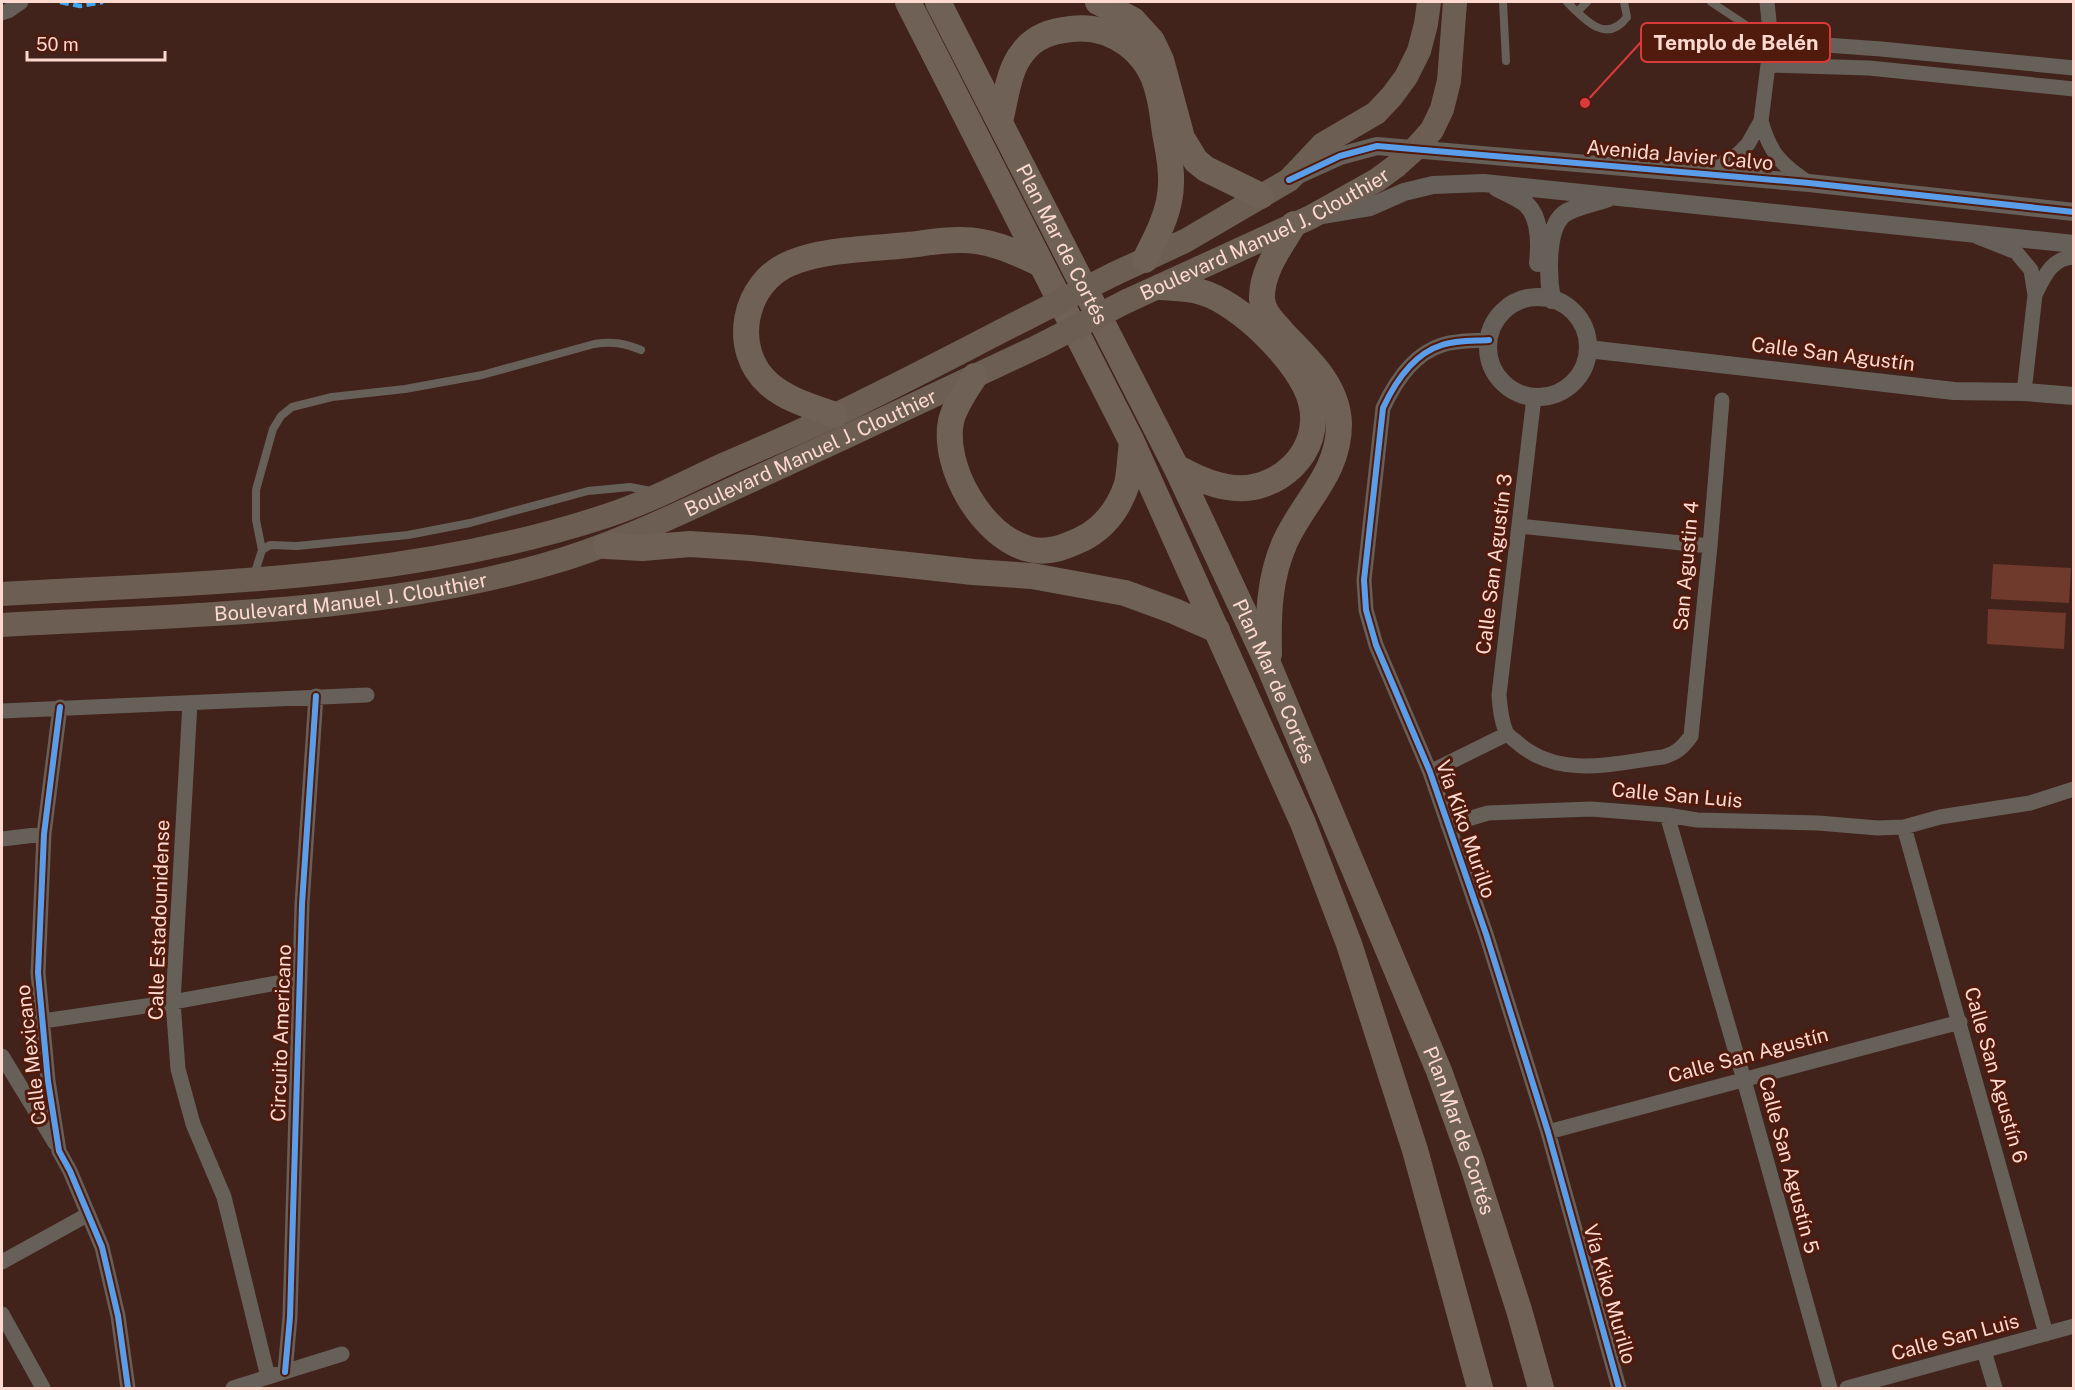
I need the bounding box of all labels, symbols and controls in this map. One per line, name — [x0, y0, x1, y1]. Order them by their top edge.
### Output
callout: Templo de Belén — [1641, 23, 1830, 62]
scale bar — [27, 24, 165, 62]
text: Templo de Belén — [1654, 30, 1818, 55]
text: 50 m — [36, 34, 79, 55]
street label: Avenida Javier Calvo — [1585, 135, 1775, 175]
street label: Plan Mar de Cortés — [1011, 160, 1113, 328]
street label: Boulevard Manuel J. Clouthier — [1136, 163, 1394, 306]
street label: Calle San Agustín — [1750, 332, 1916, 376]
street label: Boulevard Manuel J. Clouthier — [681, 384, 941, 521]
street label: Calle San Agustín 3 — [1471, 472, 1517, 656]
street label: San Agustin 4 — [1668, 500, 1704, 632]
street label: Boulevard Manuel J. Clouthier — [213, 568, 490, 626]
street label: Plan Mar de Cortés — [1227, 595, 1320, 767]
street label: Vía Kiko Murillo — [1431, 757, 1501, 901]
street label: Calle San Luis — [1611, 777, 1743, 813]
street label: Calle Estadounidense — [144, 819, 174, 1021]
street label: Circuito Americano — [266, 944, 296, 1122]
street label: Calle Mexicano — [10, 983, 52, 1127]
street label: Calle San Agustín 6 — [1959, 984, 2033, 1166]
street label: Calle San Agustín — [1665, 1022, 1831, 1088]
street label: Plan Mar de Cortés — [1418, 1043, 1500, 1218]
street label: Calle San Agustín 5 — [1754, 1074, 1824, 1256]
street label: Vía Kiko Murillo — [1579, 1221, 1641, 1367]
street label: Calle San Luis — [1888, 1308, 2022, 1366]

